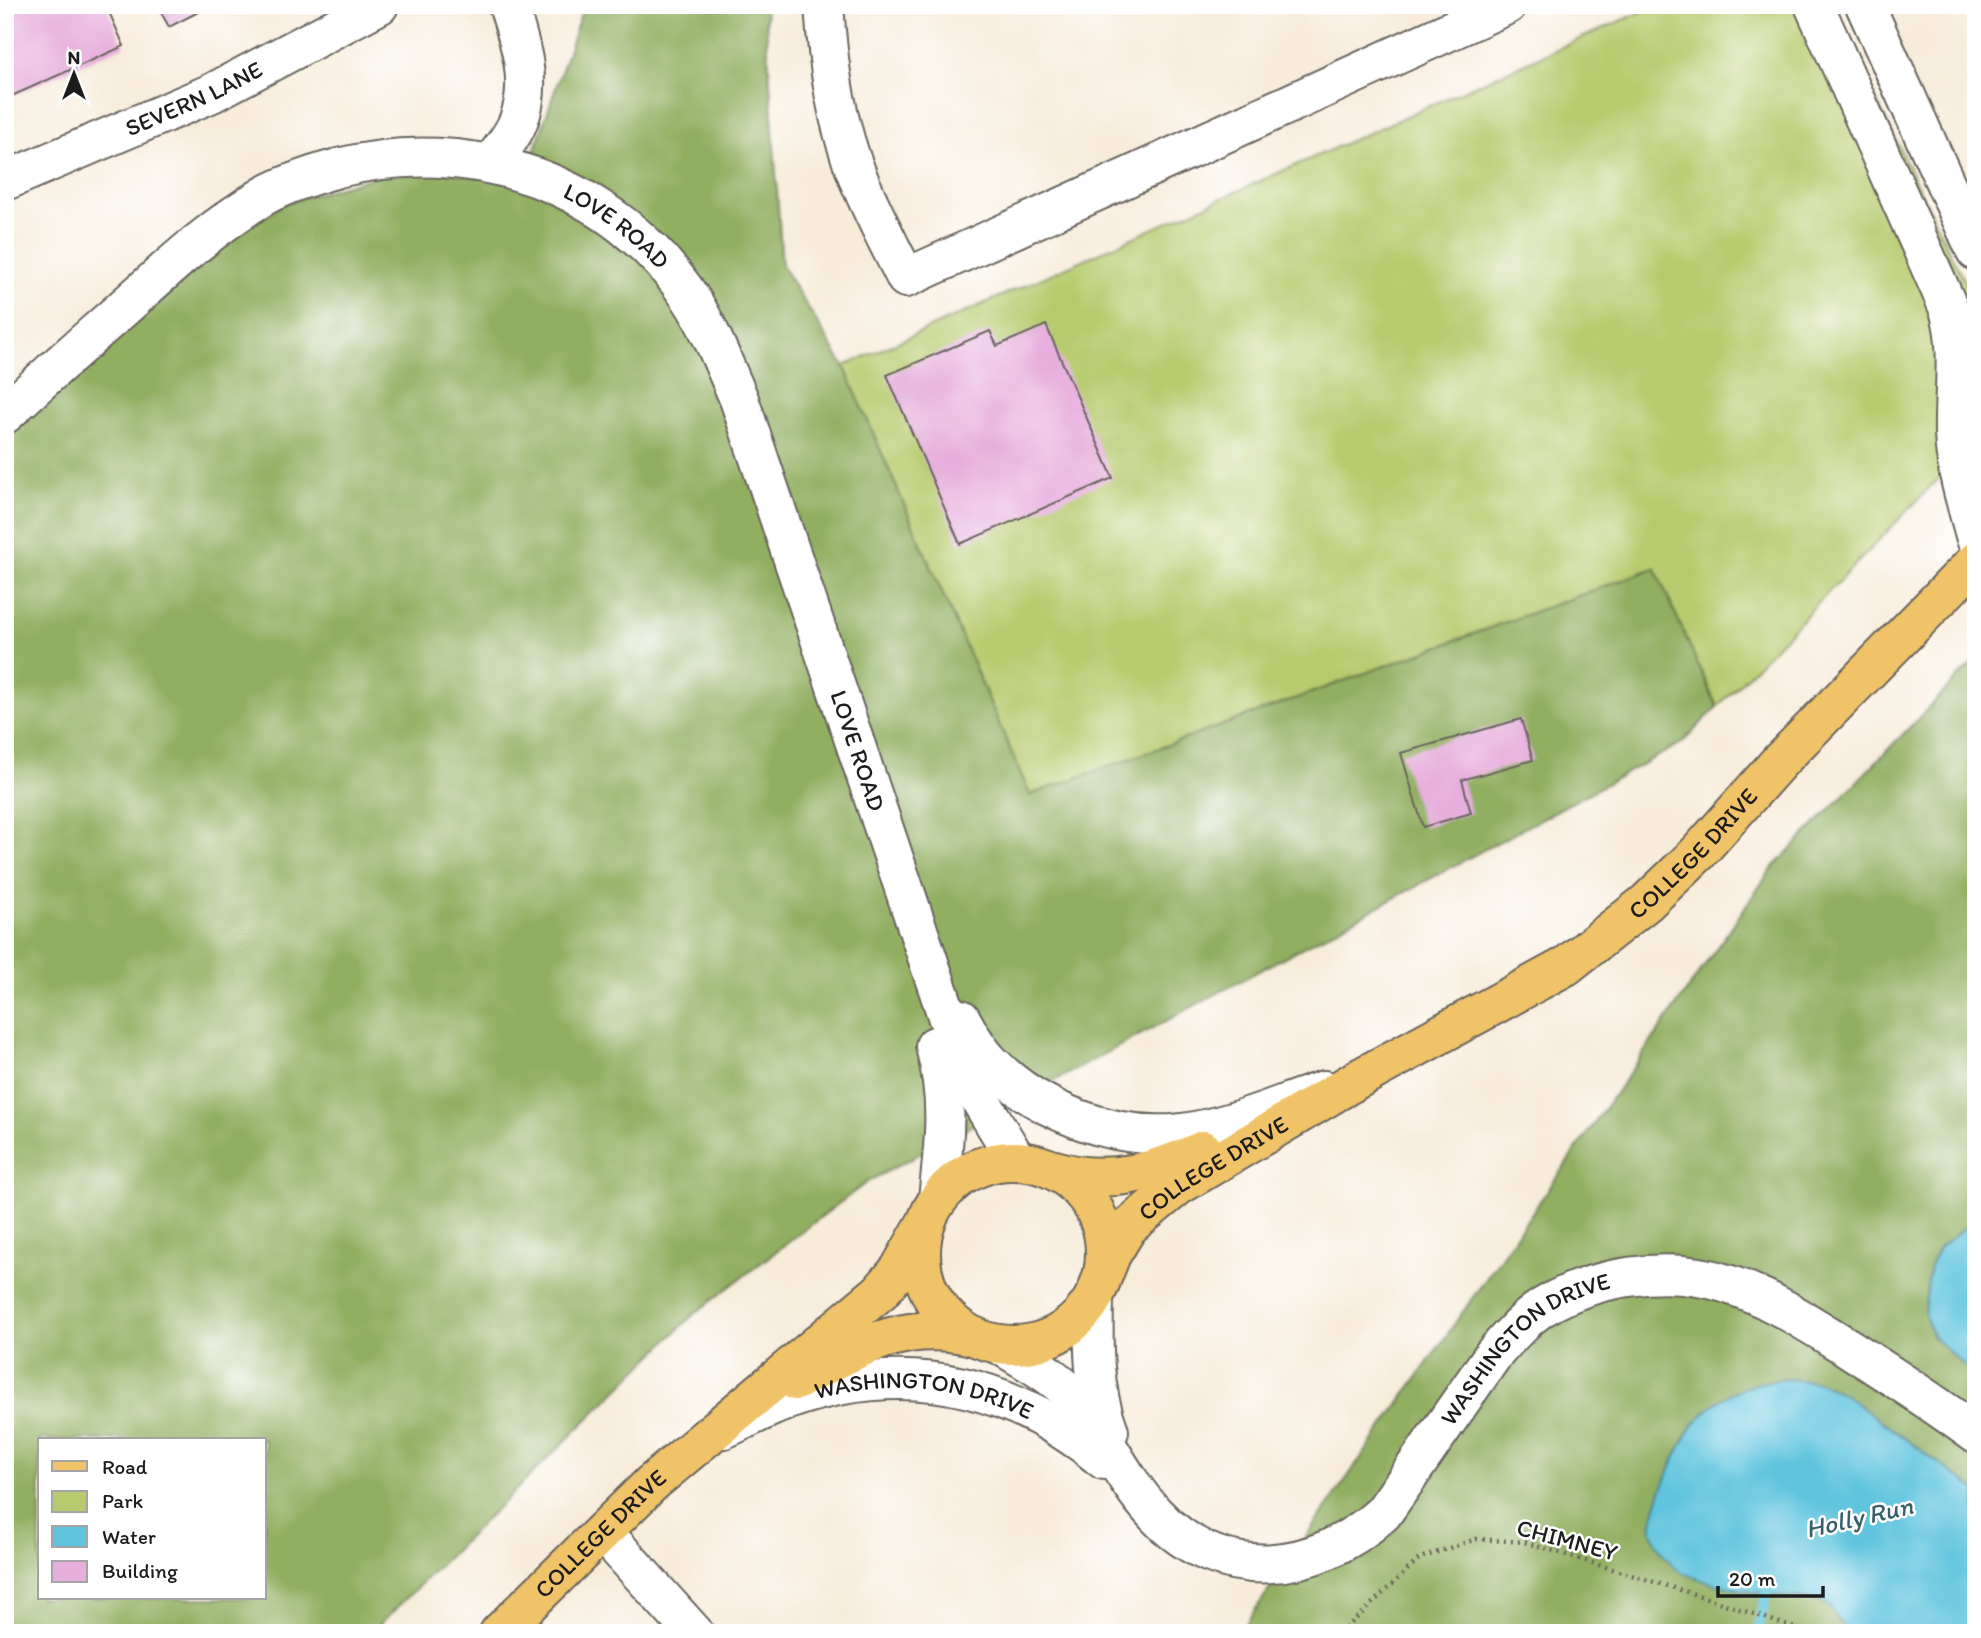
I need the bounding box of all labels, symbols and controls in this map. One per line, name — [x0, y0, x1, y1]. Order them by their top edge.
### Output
north arrow — [38, 38, 108, 108]
text: N — [68, 46, 80, 69]
street label: SEVERN LANE — [121, 54, 267, 142]
street label: LOVE ROAD — [559, 176, 676, 274]
street label: LOVE ROAD — [824, 686, 892, 815]
street label: COLLEGE DRIVE — [1623, 782, 1763, 925]
street label: COLLEGE DRIVE — [1132, 1109, 1293, 1227]
street label: WASHINGTON DRIVE — [1434, 1266, 1613, 1431]
street label: WASHINGTON DRIVE — [811, 1365, 1039, 1425]
legend — [38, 1438, 266, 1600]
text: Road — [102, 1454, 148, 1479]
street label: COLLEGE DRIVE — [528, 1463, 672, 1604]
text: Park — [102, 1488, 144, 1513]
water label: Holly Run — [1802, 1489, 1916, 1545]
street label: CHIMNEY — [1514, 1512, 1621, 1567]
text: Water — [102, 1524, 156, 1549]
scale bar — [1718, 1554, 1824, 1598]
text: Building — [102, 1558, 178, 1583]
text: 20 m — [1729, 1566, 1776, 1591]

